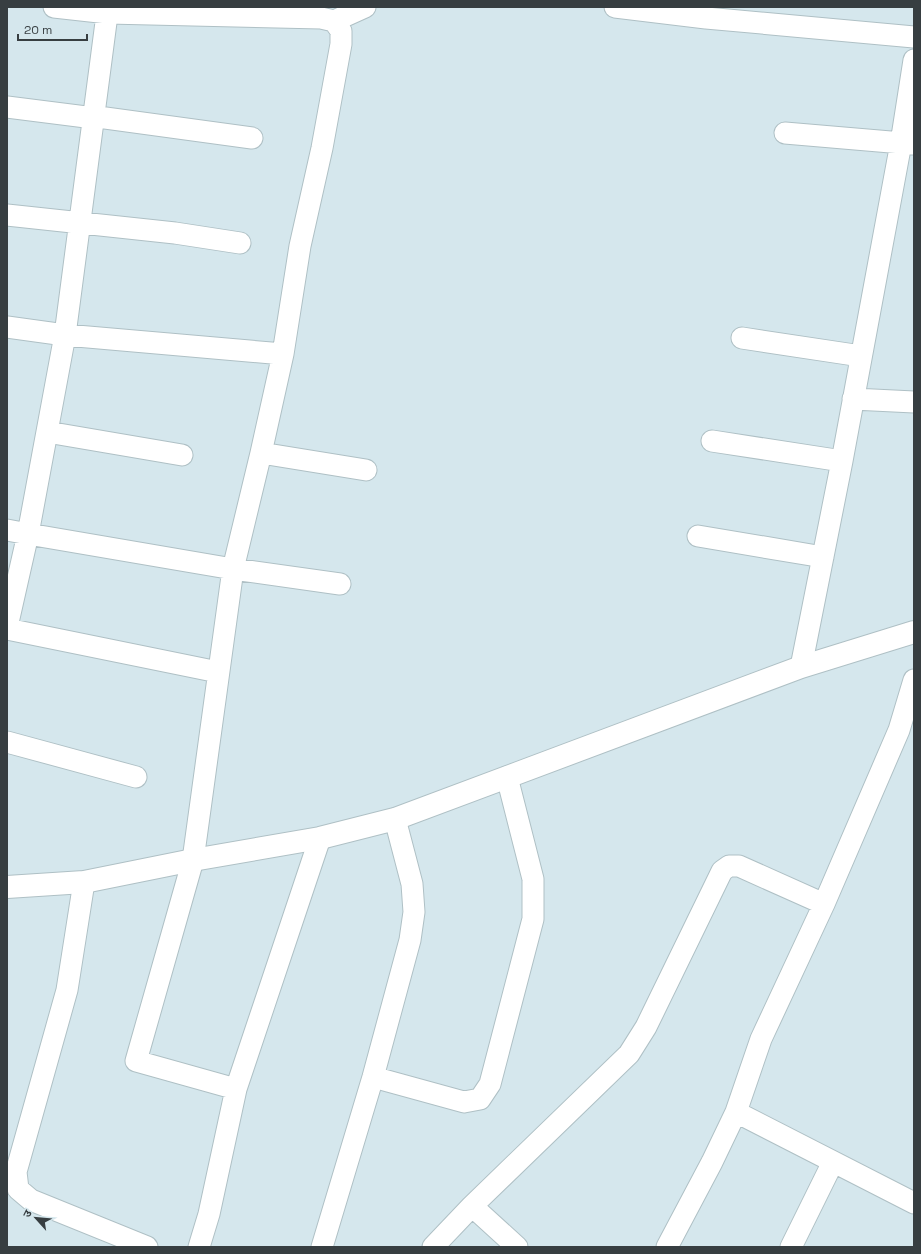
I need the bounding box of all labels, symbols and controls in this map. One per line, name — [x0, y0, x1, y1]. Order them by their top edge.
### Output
scale bar — [18, 16, 87, 42]
text: 20 m — [24, 22, 52, 38]
north arrow — [16, 1198, 56, 1238]
text: उ — [19, 1207, 35, 1220]

